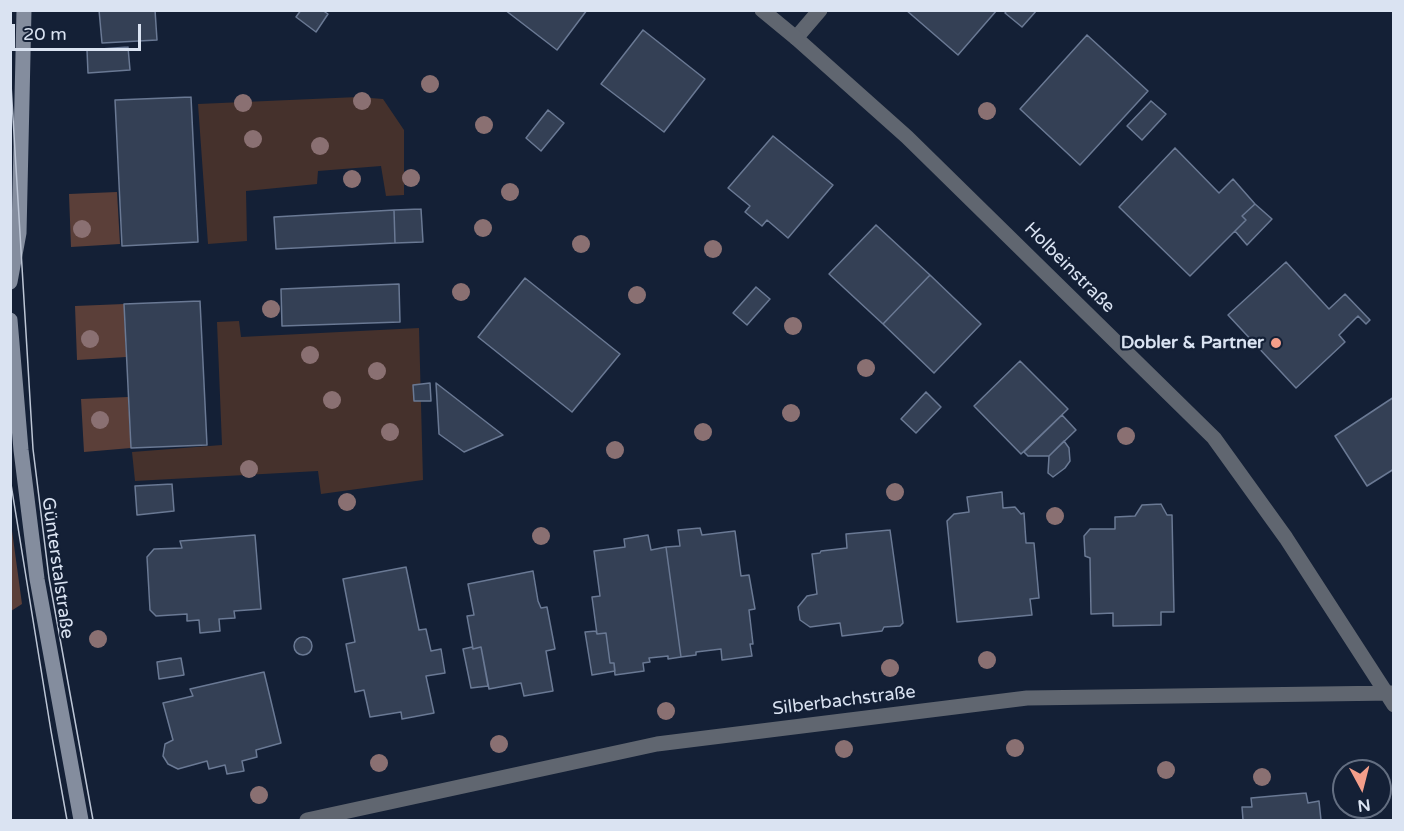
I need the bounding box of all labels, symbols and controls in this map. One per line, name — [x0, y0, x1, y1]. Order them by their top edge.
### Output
scale bar — [15, 12, 144, 50]
text: 20 m — [23, 23, 67, 45]
street label: Holbeinstraße — [1019, 218, 1119, 318]
place label: Dobler & Partner — [1121, 332, 1264, 354]
marker: Dobler & Partner — [1269, 336, 1283, 350]
street label: Günterstalstraße — [36, 496, 78, 640]
street label: Silberbachstraße — [771, 682, 917, 720]
north arrow — [1332, 759, 1392, 819]
text: N — [1356, 794, 1372, 816]

